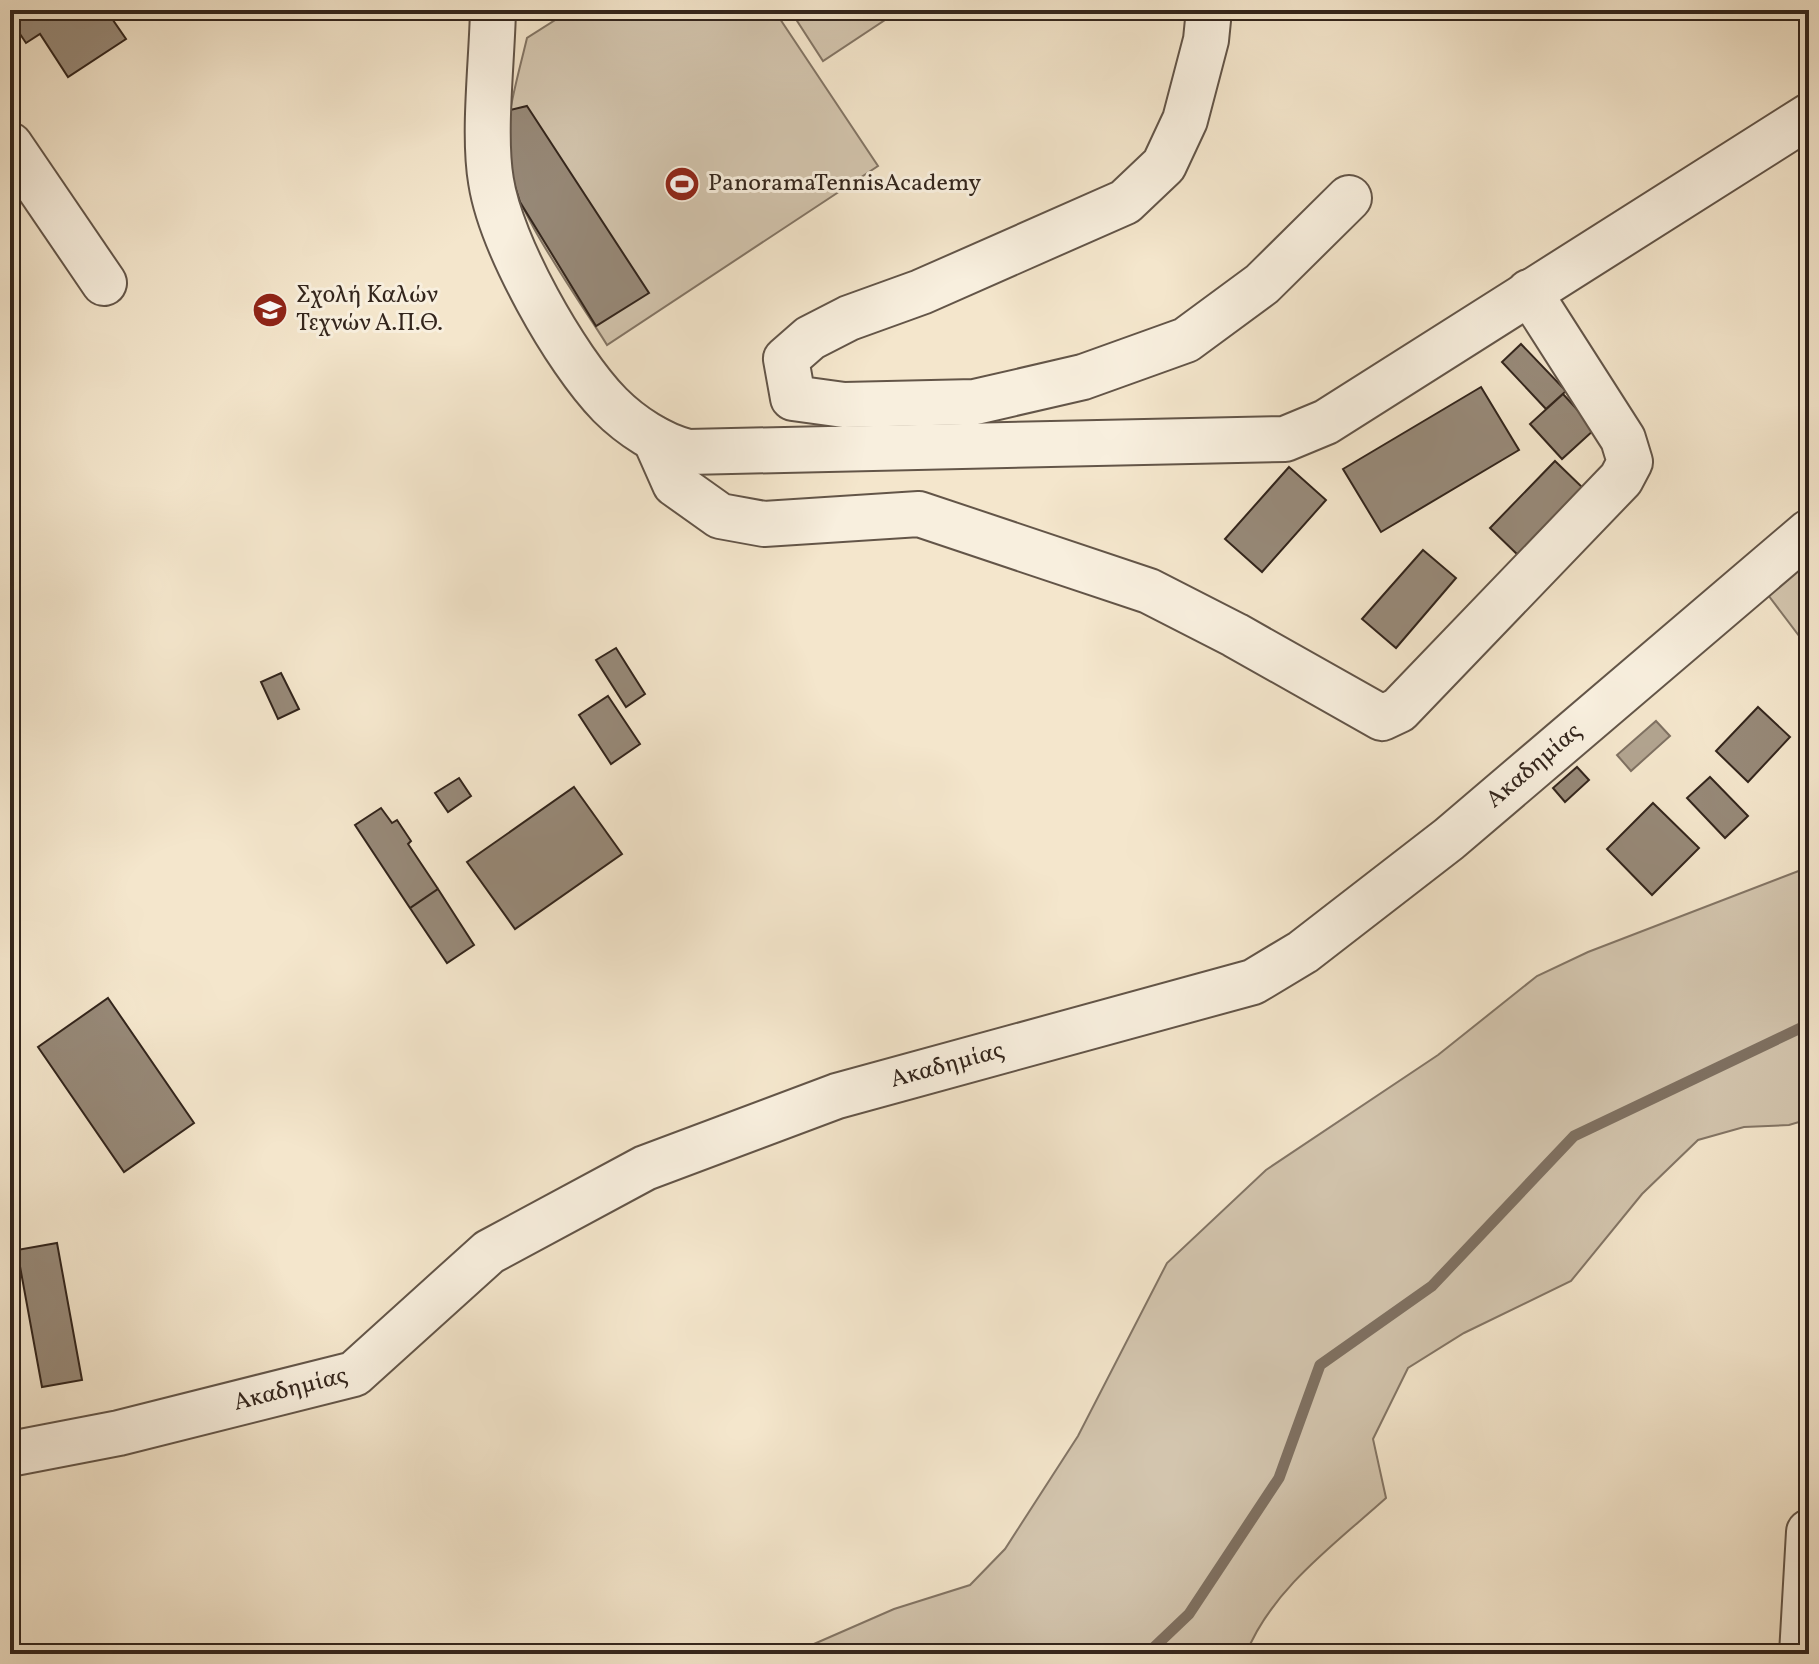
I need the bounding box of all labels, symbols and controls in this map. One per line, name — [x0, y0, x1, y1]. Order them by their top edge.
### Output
sports icon: PanoramaTennisAcademy — [663, 165, 701, 203]
place label: PanoramaTennisAcademy — [708, 167, 981, 201]
place label: Σχολή Καλών Τεχνών Α.Π.Θ. — [296, 279, 443, 341]
school or university icon: Σχολή Καλών Τεχνών Α.Π.Θ. — [251, 291, 289, 329]
street label: Ακαδημίας — [1479, 715, 1590, 817]
street label: Ακαδημίας — [887, 1034, 1008, 1098]
street label: Ακαδημίας — [230, 1359, 351, 1421]

